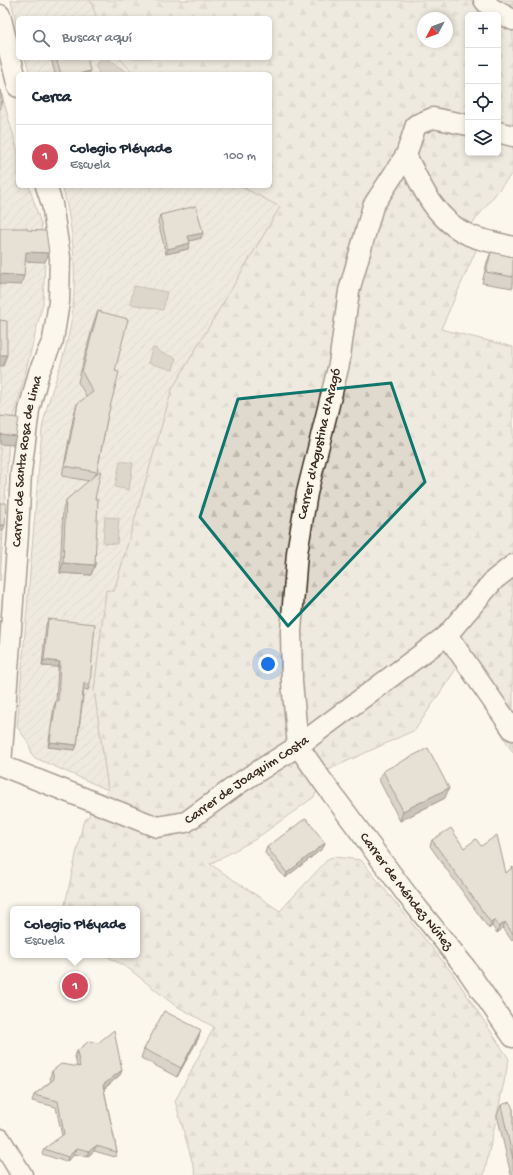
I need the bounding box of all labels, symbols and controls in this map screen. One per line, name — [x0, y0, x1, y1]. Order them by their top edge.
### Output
north arrow — [417, 12, 453, 48]
map controls — [465, 12, 501, 156]
button: + — [465, 12, 501, 48]
search box — [16, 16, 272, 60]
icon: search — [30, 27, 52, 49]
text: Buscar aquí — [62, 29, 132, 47]
button: − — [465, 48, 501, 84]
button: locate — [465, 84, 501, 120]
text: Cerca — [32, 88, 71, 108]
button: layers — [465, 120, 501, 156]
text: Colegio Pléyade — [70, 140, 172, 158]
text: 1 — [42, 149, 48, 164]
text: 100 m — [224, 149, 256, 164]
text: Escuela — [70, 158, 110, 173]
street label: Carrer d'Agustina d'Aragó — [294, 367, 346, 521]
street label: Carrer de Santa Rosa de Lima — [9, 373, 47, 548]
your location — [258, 654, 278, 674]
street label: Carrer de Joaquim Costa — [181, 731, 314, 829]
street label: Carrer de Méndez Núñez — [355, 829, 457, 954]
popup — [10, 906, 140, 958]
text: Colegio Pléyade — [24, 916, 126, 934]
text: Escuela — [24, 934, 64, 949]
pin: 1 — [62, 971, 88, 1001]

